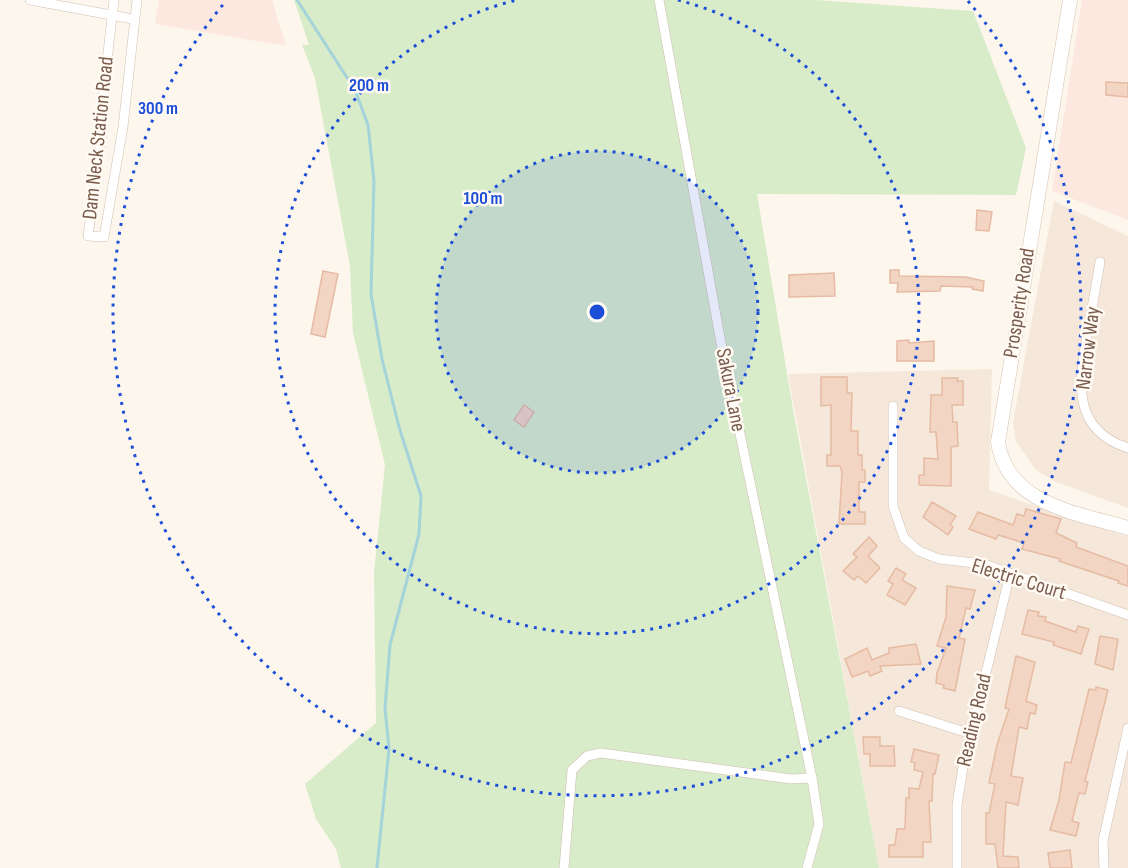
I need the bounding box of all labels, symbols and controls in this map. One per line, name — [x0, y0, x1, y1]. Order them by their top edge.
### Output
street label: Dam Neck Station Road — [77, 55, 119, 221]
text: 200 m — [349, 75, 389, 96]
text: 300 m — [138, 98, 178, 119]
text: 100 m — [464, 188, 503, 209]
street label: Prosperity Road — [998, 246, 1040, 360]
centre of rings — [587, 302, 607, 322]
street label: Narrow Way — [1071, 305, 1105, 391]
street label: Sakura Lane — [711, 346, 751, 434]
street label: Electric Court — [969, 553, 1069, 605]
street label: Reading Road — [951, 671, 997, 769]

